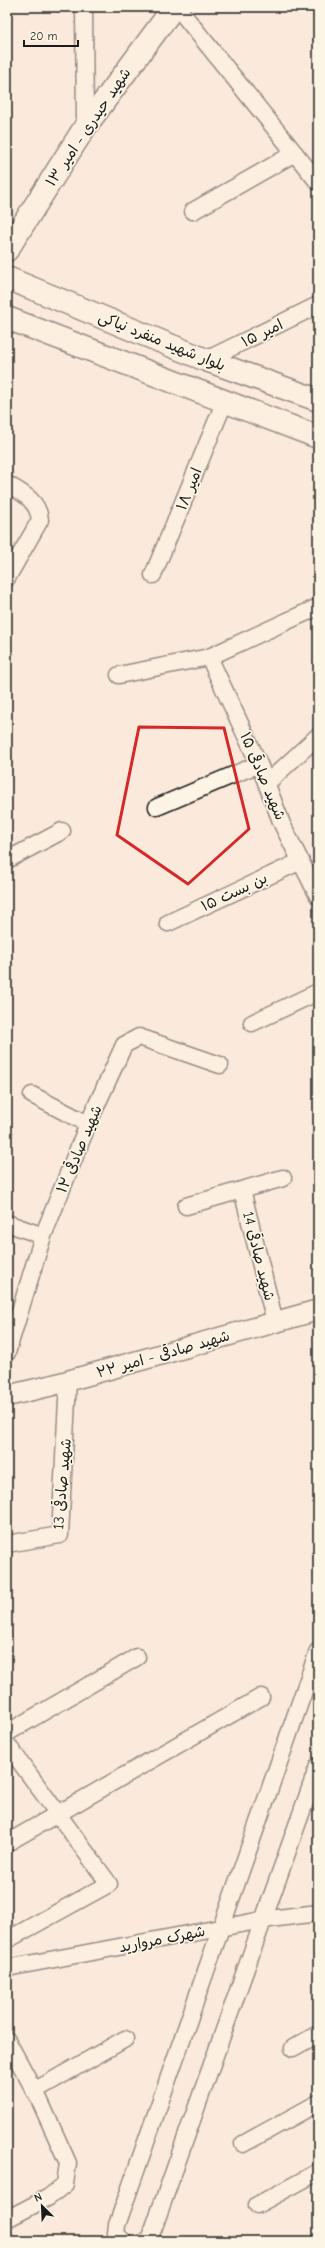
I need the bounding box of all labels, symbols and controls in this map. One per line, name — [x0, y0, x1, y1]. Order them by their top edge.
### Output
scale bar — [24, 22, 78, 48]
text: 20 m — [30, 29, 58, 43]
street label: شهید حیدری - امیر ۱۳ — [42, 64, 134, 190]
street label: بلوار شهید منفرد نیاکی — [96, 307, 228, 376]
street label: امیر ۱۵ — [238, 315, 286, 351]
street label: امیر ۱۸ — [172, 465, 206, 513]
street label: شهید صادقی ۱۵ — [236, 728, 291, 823]
street label: بن بست ۱۵ — [198, 869, 270, 915]
street label: شهید صادقی ۱۲ — [51, 1102, 106, 1196]
street label: شهید صادقی 14 — [239, 1209, 281, 1302]
street label: شهید صادقی - امیر ۲۲ — [94, 1324, 232, 1382]
street label: شهید صادقی 13 — [47, 1437, 75, 1530]
street label: شهرک مروارید — [117, 1922, 207, 1956]
north arrow — [22, 2186, 62, 2226]
text: N — [32, 2190, 44, 2205]

